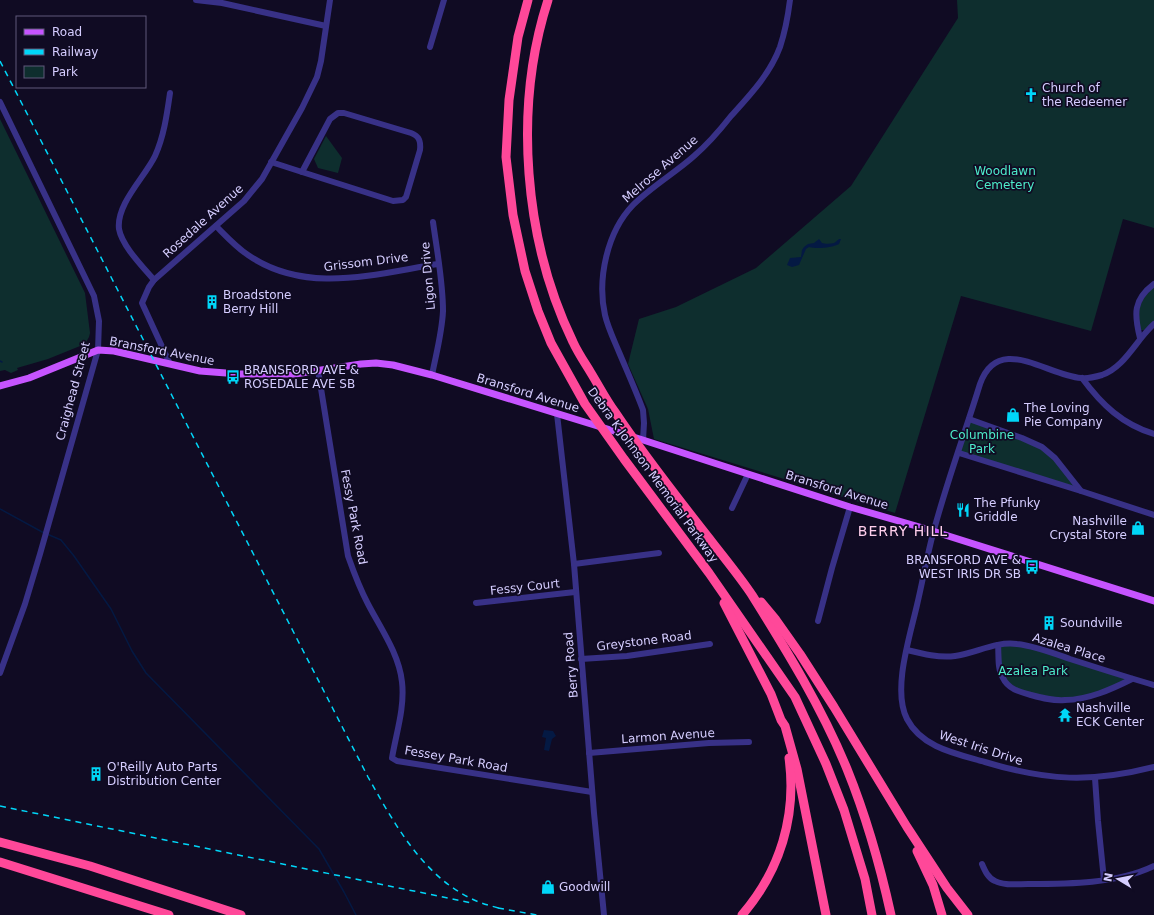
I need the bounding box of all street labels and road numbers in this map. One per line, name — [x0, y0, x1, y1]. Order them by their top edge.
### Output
street label: Melrose Avenue — [620, 133, 700, 205]
street label: Rosedale Avenue — [160, 181, 246, 261]
street label: Ligon Drive — [418, 241, 438, 311]
street label: Grissom Drive — [323, 250, 409, 274]
street label: Bransford Avenue — [108, 334, 216, 368]
street label: Craighead Street — [53, 340, 93, 442]
street label: Bransford Avenue — [475, 371, 581, 415]
street label: Debra K Johnson Memorial Parkway — [585, 385, 721, 565]
street label: Fessy Park Road — [338, 468, 370, 566]
street label: Bransford Avenue — [784, 468, 890, 512]
street label: Fessy Court — [489, 576, 561, 598]
street label: Greystone Road — [596, 628, 692, 654]
street label: Azalea Place — [1031, 630, 1107, 666]
street label: Berry Road — [561, 631, 581, 699]
street label: Larmon Avenue — [621, 726, 715, 746]
street label: West Iris Drive — [937, 728, 1025, 768]
street label: Fessey Park Road — [403, 743, 509, 775]

